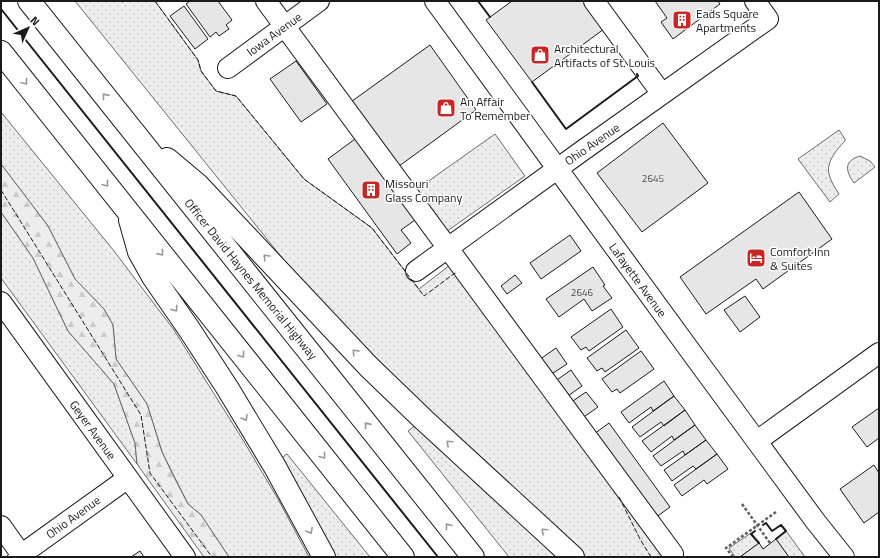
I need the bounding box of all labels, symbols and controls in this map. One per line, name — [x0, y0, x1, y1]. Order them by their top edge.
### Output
place label: Eads Square Apartments — [696, 4, 759, 37]
street label: Iowa Avenue — [242, 7, 306, 61]
north arrow — [8, 8, 48, 48]
building icon: Eads Square Apartments — [671, 9, 693, 31]
text: N — [27, 13, 43, 29]
place label: Architectural Artifacts of St. Louis — [554, 39, 656, 72]
shop icon: Architectural Artifacts of St. Louis — [529, 44, 551, 66]
one-way arrow — [21, 78, 28, 85]
place label: An Affair To Remember — [460, 92, 530, 125]
one-way arrow — [103, 94, 110, 101]
shop icon: An Affair To Remember — [435, 97, 457, 119]
street label: Ohio Avenue — [561, 118, 623, 170]
house number: 2645 — [642, 171, 665, 186]
place label: Missouri Glass Company — [385, 174, 462, 207]
building icon: Missouri Glass Company — [360, 179, 382, 201]
one-way arrow — [101, 180, 108, 187]
street label: Officer David Haynes Memorial Highway — [180, 194, 322, 364]
street label: Lafayette Avenue — [604, 239, 672, 321]
place label: Comfort Inn & Suites — [770, 242, 830, 275]
hotel icon: Comfort Inn & Suites — [745, 247, 767, 269]
one-way arrow — [156, 248, 163, 255]
one-way arrow — [264, 254, 271, 262]
house number: 2646 — [571, 285, 594, 300]
one-way arrow — [170, 304, 177, 311]
one-way arrow — [352, 349, 360, 357]
one-way arrow — [238, 350, 245, 357]
street label: Geyer Avenue — [65, 396, 121, 464]
one-way arrow — [241, 414, 248, 421]
one-way arrow — [365, 422, 372, 429]
one-way arrow — [446, 440, 453, 447]
one-way arrow — [318, 452, 325, 459]
street label: Ohio Avenue — [42, 491, 104, 543]
one-way arrow — [446, 524, 453, 531]
one-way arrow — [305, 527, 313, 534]
one-way arrow — [541, 528, 549, 535]

